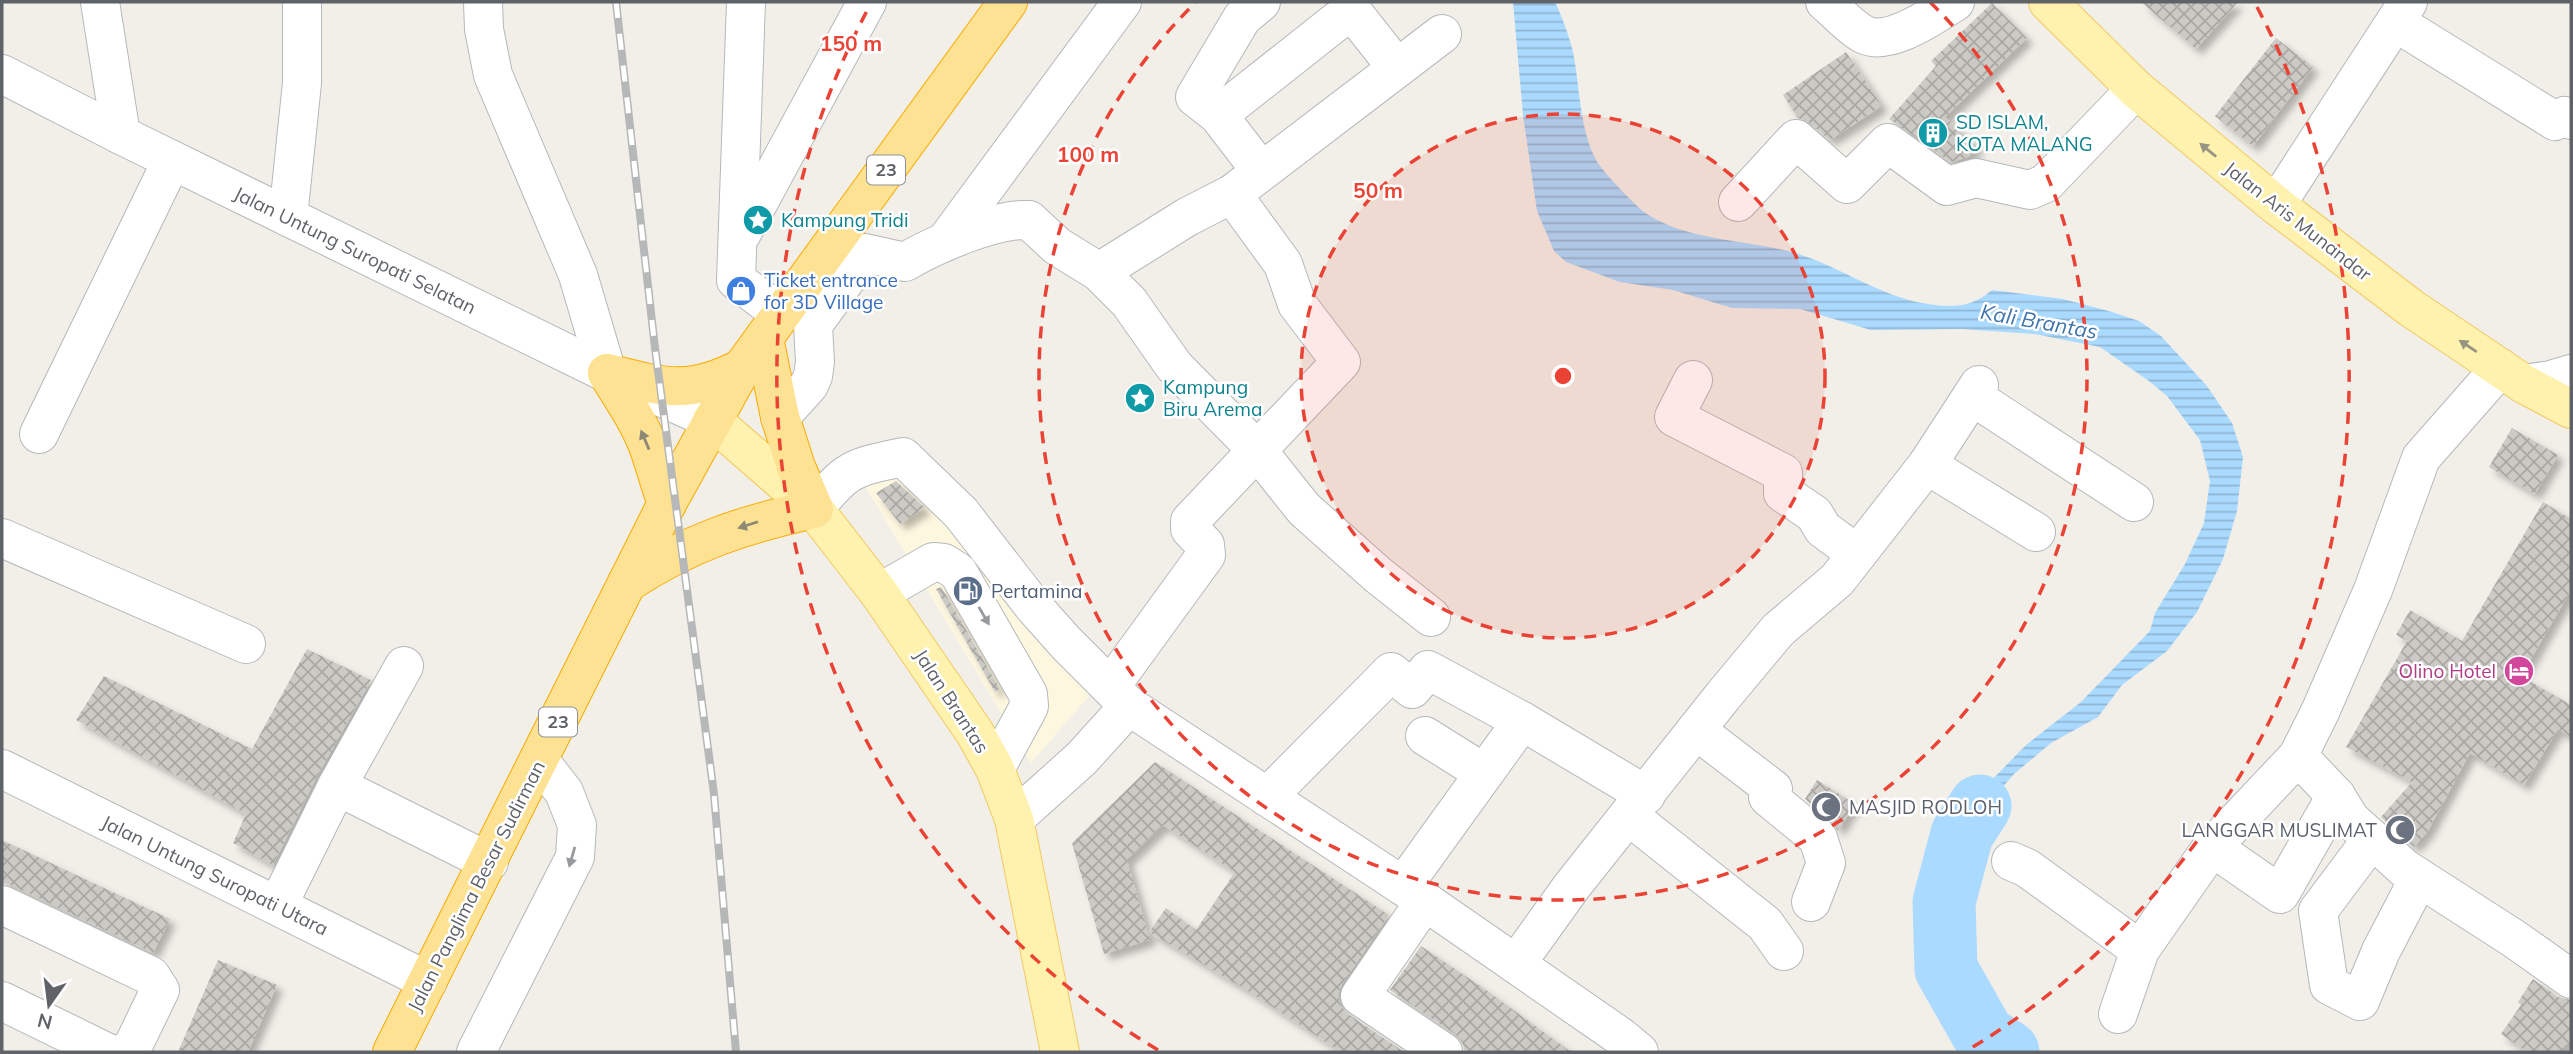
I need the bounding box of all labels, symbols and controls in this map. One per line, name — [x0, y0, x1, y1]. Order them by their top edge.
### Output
text: 150 m — [820, 30, 882, 56]
place label: SD ISLAM, KOTA MALANG — [1956, 110, 2093, 156]
building icon: SD ISLAM, KOTA MALANG — [1916, 116, 1950, 150]
text: 100 m — [1057, 141, 1119, 167]
one-way arrow — [2199, 143, 2216, 158]
road number: 23 — [867, 155, 905, 184]
street label: Jalan Aris Munandar — [2220, 156, 2376, 286]
text: 50 m — [1353, 177, 1403, 203]
street label: Jalan Untung Suropati Selatan — [230, 181, 480, 319]
place icon: Kampung Tridi — [741, 203, 775, 237]
place label: Kampung Tridi — [781, 208, 908, 232]
place label: Ticket entrance for 3D Village — [764, 268, 898, 314]
shop icon: Ticket entrance for 3D Village — [724, 274, 758, 308]
water label: Kali Brantas — [1979, 298, 2100, 344]
one-way arrow — [2458, 340, 2477, 353]
centre of rings — [1551, 364, 1575, 388]
place label: Kampung Biru Arema — [1163, 375, 1262, 421]
place icon: Kampung Biru Arema — [1123, 381, 1157, 415]
one-way arrow — [639, 429, 650, 450]
one-way arrow — [737, 520, 758, 531]
fuel station icon: Pertamina — [951, 574, 985, 608]
place label: Pertamina — [991, 579, 1082, 603]
one-way arrow — [978, 606, 990, 626]
street label: Jalan Brantas — [909, 644, 995, 758]
hotel icon: Olino Hotel — [2502, 654, 2536, 688]
place label: Olino Hotel — [2399, 659, 2496, 683]
road number: 23 — [539, 708, 577, 736]
street label: Jalan Panglima Besar Sudirman — [402, 757, 550, 1015]
mosque icon: MASJID RODLOH — [1809, 790, 1843, 824]
place label: MASJID RODLOH — [1849, 795, 2002, 819]
street label: Jalan Untung Suropati Utara — [98, 810, 332, 940]
mosque icon: LANGGAR MUSLIMAT — [2383, 813, 2417, 847]
place label: LANGGAR MUSLIMAT — [2181, 818, 2378, 842]
one-way arrow — [567, 846, 577, 867]
north arrow — [14, 970, 84, 1040]
text: N — [35, 1008, 55, 1035]

